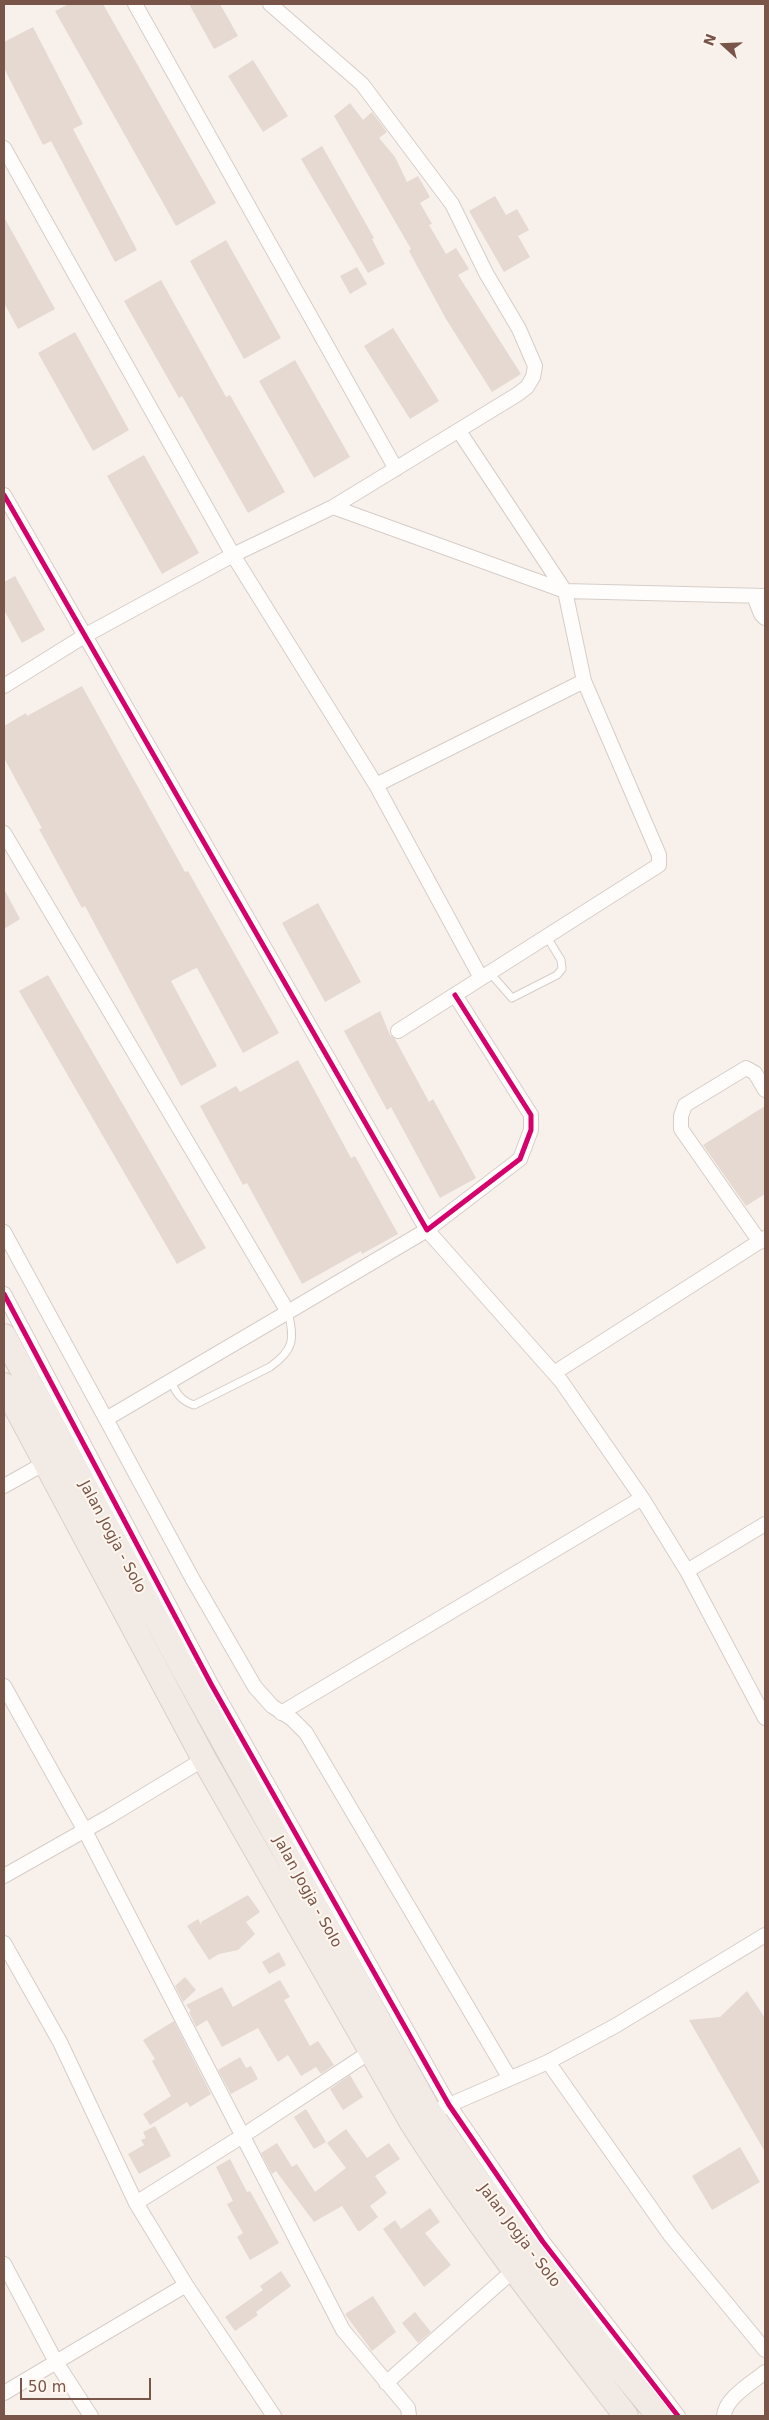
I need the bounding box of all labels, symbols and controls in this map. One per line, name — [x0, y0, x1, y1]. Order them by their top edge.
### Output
north arrow — [699, 20, 749, 70]
text: N — [700, 32, 719, 48]
street label: Jalan Jogja - Solo — [75, 1478, 149, 1596]
street label: Jalan Jogja - Solo — [269, 1833, 345, 1951]
street label: Jalan Jogja - Solo — [474, 2181, 564, 2291]
scale bar — [22, 2368, 154, 2400]
text: 50 m — [28, 2378, 66, 2396]

